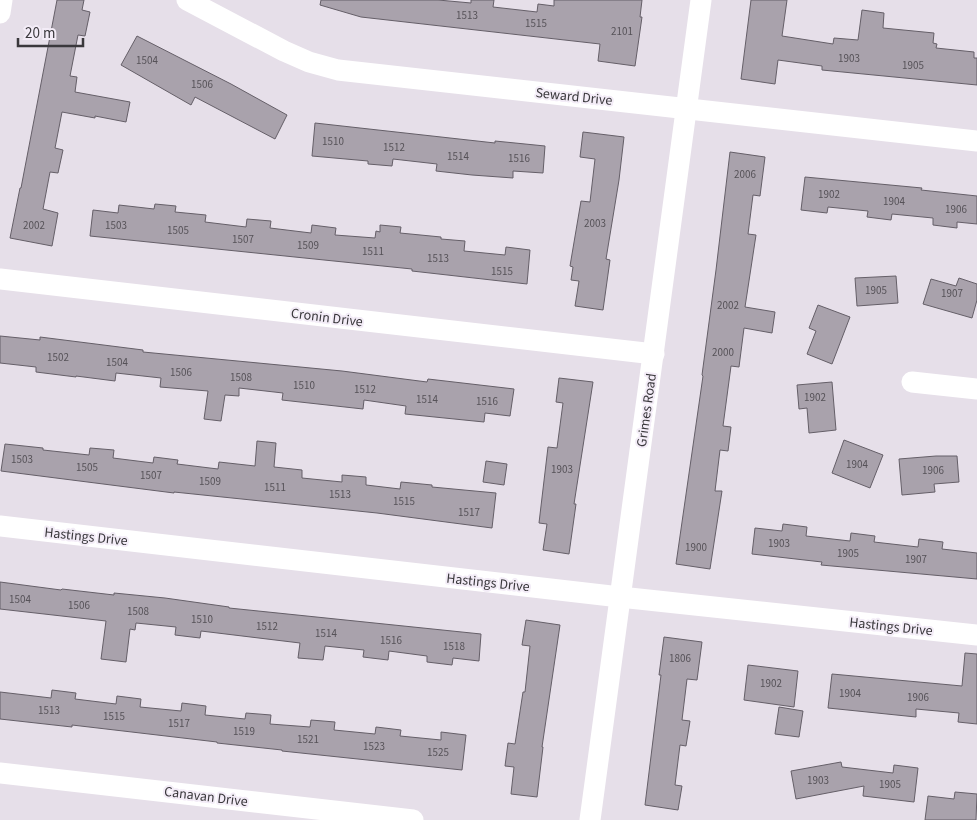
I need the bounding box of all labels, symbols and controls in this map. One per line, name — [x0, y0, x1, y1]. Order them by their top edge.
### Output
house number: 1513 — [456, 8, 478, 23]
scale bar — [18, 15, 82, 47]
house number: 1515 — [525, 16, 547, 31]
text: 20 m — [25, 23, 55, 44]
house number: 2101 — [611, 24, 633, 39]
house number: 1903 — [838, 51, 860, 66]
house number: 1504 — [136, 53, 158, 68]
house number: 1905 — [902, 58, 924, 73]
house number: 1506 — [191, 77, 213, 92]
street label: Seward Drive — [535, 83, 613, 111]
house number: 1510 — [322, 134, 344, 149]
house number: 1512 — [383, 140, 405, 155]
house number: 1514 — [447, 149, 469, 164]
house number: 1516 — [508, 151, 530, 166]
house number: 2006 — [734, 167, 756, 182]
house number: 1902 — [818, 187, 840, 202]
house number: 1904 — [883, 194, 905, 209]
house number: 1906 — [945, 202, 967, 217]
house number: 2003 — [584, 216, 606, 231]
house number: 2002 — [23, 218, 45, 233]
house number: 1503 — [105, 218, 127, 233]
house number: 1505 — [167, 223, 189, 238]
house number: 1507 — [232, 232, 254, 247]
house number: 1509 — [297, 238, 319, 253]
house number: 1511 — [362, 244, 384, 259]
house number: 1513 — [427, 251, 449, 266]
house number: 1515 — [491, 264, 513, 279]
house number: 1905 — [865, 283, 887, 298]
house number: 1907 — [941, 286, 963, 301]
house number: 2002 — [717, 298, 739, 313]
street label: Cronin Drive — [290, 304, 364, 332]
house number: 2000 — [712, 345, 734, 360]
house number: 1502 — [47, 350, 69, 365]
house number: 1504 — [106, 355, 128, 370]
house number: 1506 — [170, 365, 192, 380]
house number: 1508 — [230, 370, 252, 385]
street label: Grimes Road — [632, 372, 662, 448]
house number: 1510 — [293, 378, 315, 393]
house number: 1512 — [354, 382, 376, 397]
house number: 1902 — [804, 390, 826, 405]
house number: 1514 — [416, 392, 438, 407]
house number: 1516 — [476, 394, 498, 409]
house number: 1503 — [11, 452, 33, 467]
house number: 1904 — [846, 457, 868, 472]
house number: 1505 — [76, 460, 98, 475]
house number: 1903 — [551, 462, 573, 477]
house number: 1906 — [922, 463, 944, 478]
house number: 1507 — [140, 468, 162, 483]
house number: 1509 — [199, 474, 221, 489]
house number: 1511 — [264, 480, 286, 495]
house number: 1513 — [329, 487, 351, 502]
house number: 1515 — [393, 494, 415, 509]
house number: 1517 — [458, 505, 480, 520]
street label: Hastings Drive — [43, 523, 129, 551]
house number: 1903 — [768, 536, 790, 551]
house number: 1900 — [685, 540, 707, 555]
house number: 1905 — [837, 546, 859, 561]
house number: 1907 — [905, 552, 927, 567]
street label: Hastings Drive — [445, 569, 531, 597]
house number: 1504 — [9, 592, 31, 607]
house number: 1506 — [68, 598, 90, 613]
house number: 1508 — [127, 604, 149, 619]
house number: 1510 — [191, 612, 213, 627]
street label: Hastings Drive — [848, 613, 934, 641]
house number: 1512 — [256, 619, 278, 634]
house number: 1514 — [315, 626, 337, 641]
house number: 1516 — [380, 633, 402, 648]
house number: 1518 — [443, 639, 465, 654]
house number: 1806 — [669, 651, 691, 666]
house number: 1902 — [760, 676, 782, 691]
house number: 1904 — [839, 686, 861, 701]
house number: 1906 — [907, 690, 929, 705]
house number: 1513 — [38, 703, 60, 718]
house number: 1515 — [103, 709, 125, 724]
house number: 1517 — [168, 716, 190, 731]
house number: 1519 — [233, 724, 255, 739]
house number: 1521 — [297, 732, 319, 747]
house number: 1523 — [363, 739, 385, 754]
house number: 1525 — [427, 745, 449, 760]
house number: 1903 — [807, 773, 829, 788]
house number: 1905 — [879, 777, 901, 792]
street label: Canavan Drive — [163, 782, 249, 812]

